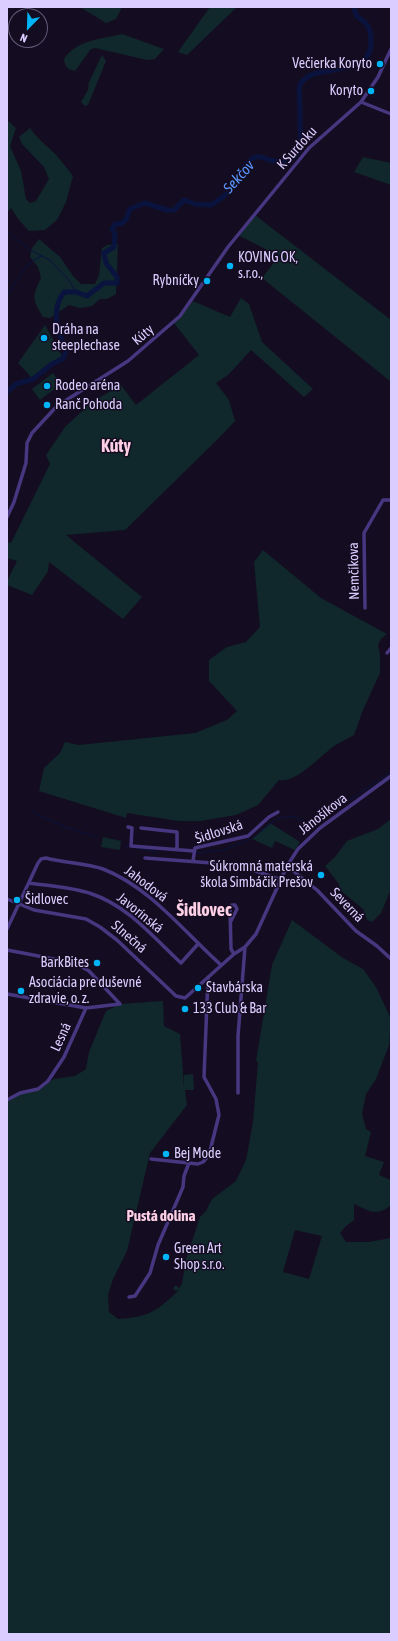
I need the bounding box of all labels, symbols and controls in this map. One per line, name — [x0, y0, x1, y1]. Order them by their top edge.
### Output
north arrow — [8, 8, 48, 48]
text: N — [18, 31, 29, 45]
place label: Večierka Koryto — [292, 56, 372, 72]
marker: Večierka Koryto — [375, 59, 385, 69]
place label: Koryto — [329, 83, 363, 99]
marker: Koryto — [366, 86, 376, 96]
street label: K Surdoku — [273, 123, 321, 173]
water label: Sekčov — [220, 157, 258, 197]
place label: KOVING OK, s.r.o., — [238, 250, 298, 282]
marker: KOVING OK, s.r.o., — [225, 261, 235, 271]
place label: Rybníčky — [152, 273, 199, 289]
marker: Rybníčky — [202, 276, 212, 286]
street label: Kúty — [129, 321, 157, 349]
place label: Dráha na steeplechase — [52, 322, 120, 354]
marker: Dráha na steeplechase — [39, 333, 49, 343]
place label: Rodeo aréna — [55, 378, 120, 394]
marker: Rodeo aréna — [42, 381, 52, 391]
place label: Ranč Pohoda — [55, 397, 122, 413]
marker: Ranč Pohoda — [42, 400, 52, 410]
district label: Kúty — [101, 435, 131, 457]
street label: Nemčíkova — [345, 542, 363, 600]
street label: Jánošíkova — [295, 790, 351, 838]
street label: Šidlovská — [193, 816, 245, 848]
place label: Súkromná materská škola Simbáčik Prešov — [200, 859, 313, 892]
street label: Jahodová — [121, 862, 171, 906]
marker: Súkromná materská škola Simbáčik Prešov — [316, 870, 326, 880]
street label: Severná — [327, 884, 367, 926]
street label: Javorinská — [113, 889, 167, 937]
place label: Šidlovec — [25, 892, 68, 908]
marker: Šidlovec — [12, 895, 22, 905]
district label: Šidlovec — [176, 899, 232, 921]
street label: Slnečná — [108, 917, 150, 957]
place label: BarkBites — [41, 955, 89, 971]
marker: BarkBites — [92, 958, 102, 968]
place label: Asociácia pre duševné zdravie, o. z. — [29, 975, 142, 1008]
place label: Stavbárska — [206, 980, 263, 996]
marker: Stavbárska — [193, 983, 203, 993]
marker: Asociácia pre duševné zdravie, o. z. — [16, 986, 26, 996]
place label: 133 Club & Bar — [193, 1001, 266, 1017]
marker: 133 Club & Bar — [180, 1004, 190, 1014]
street label: Lesná — [47, 1020, 75, 1054]
place label: Bej Mode — [174, 1146, 221, 1162]
marker: Bej Mode — [161, 1149, 171, 1159]
district label: Pustá dolina — [126, 1207, 196, 1225]
place label: Green Art Shop s.r.o. — [174, 1241, 224, 1274]
marker: Green Art Shop s.r.o. — [161, 1252, 171, 1262]

